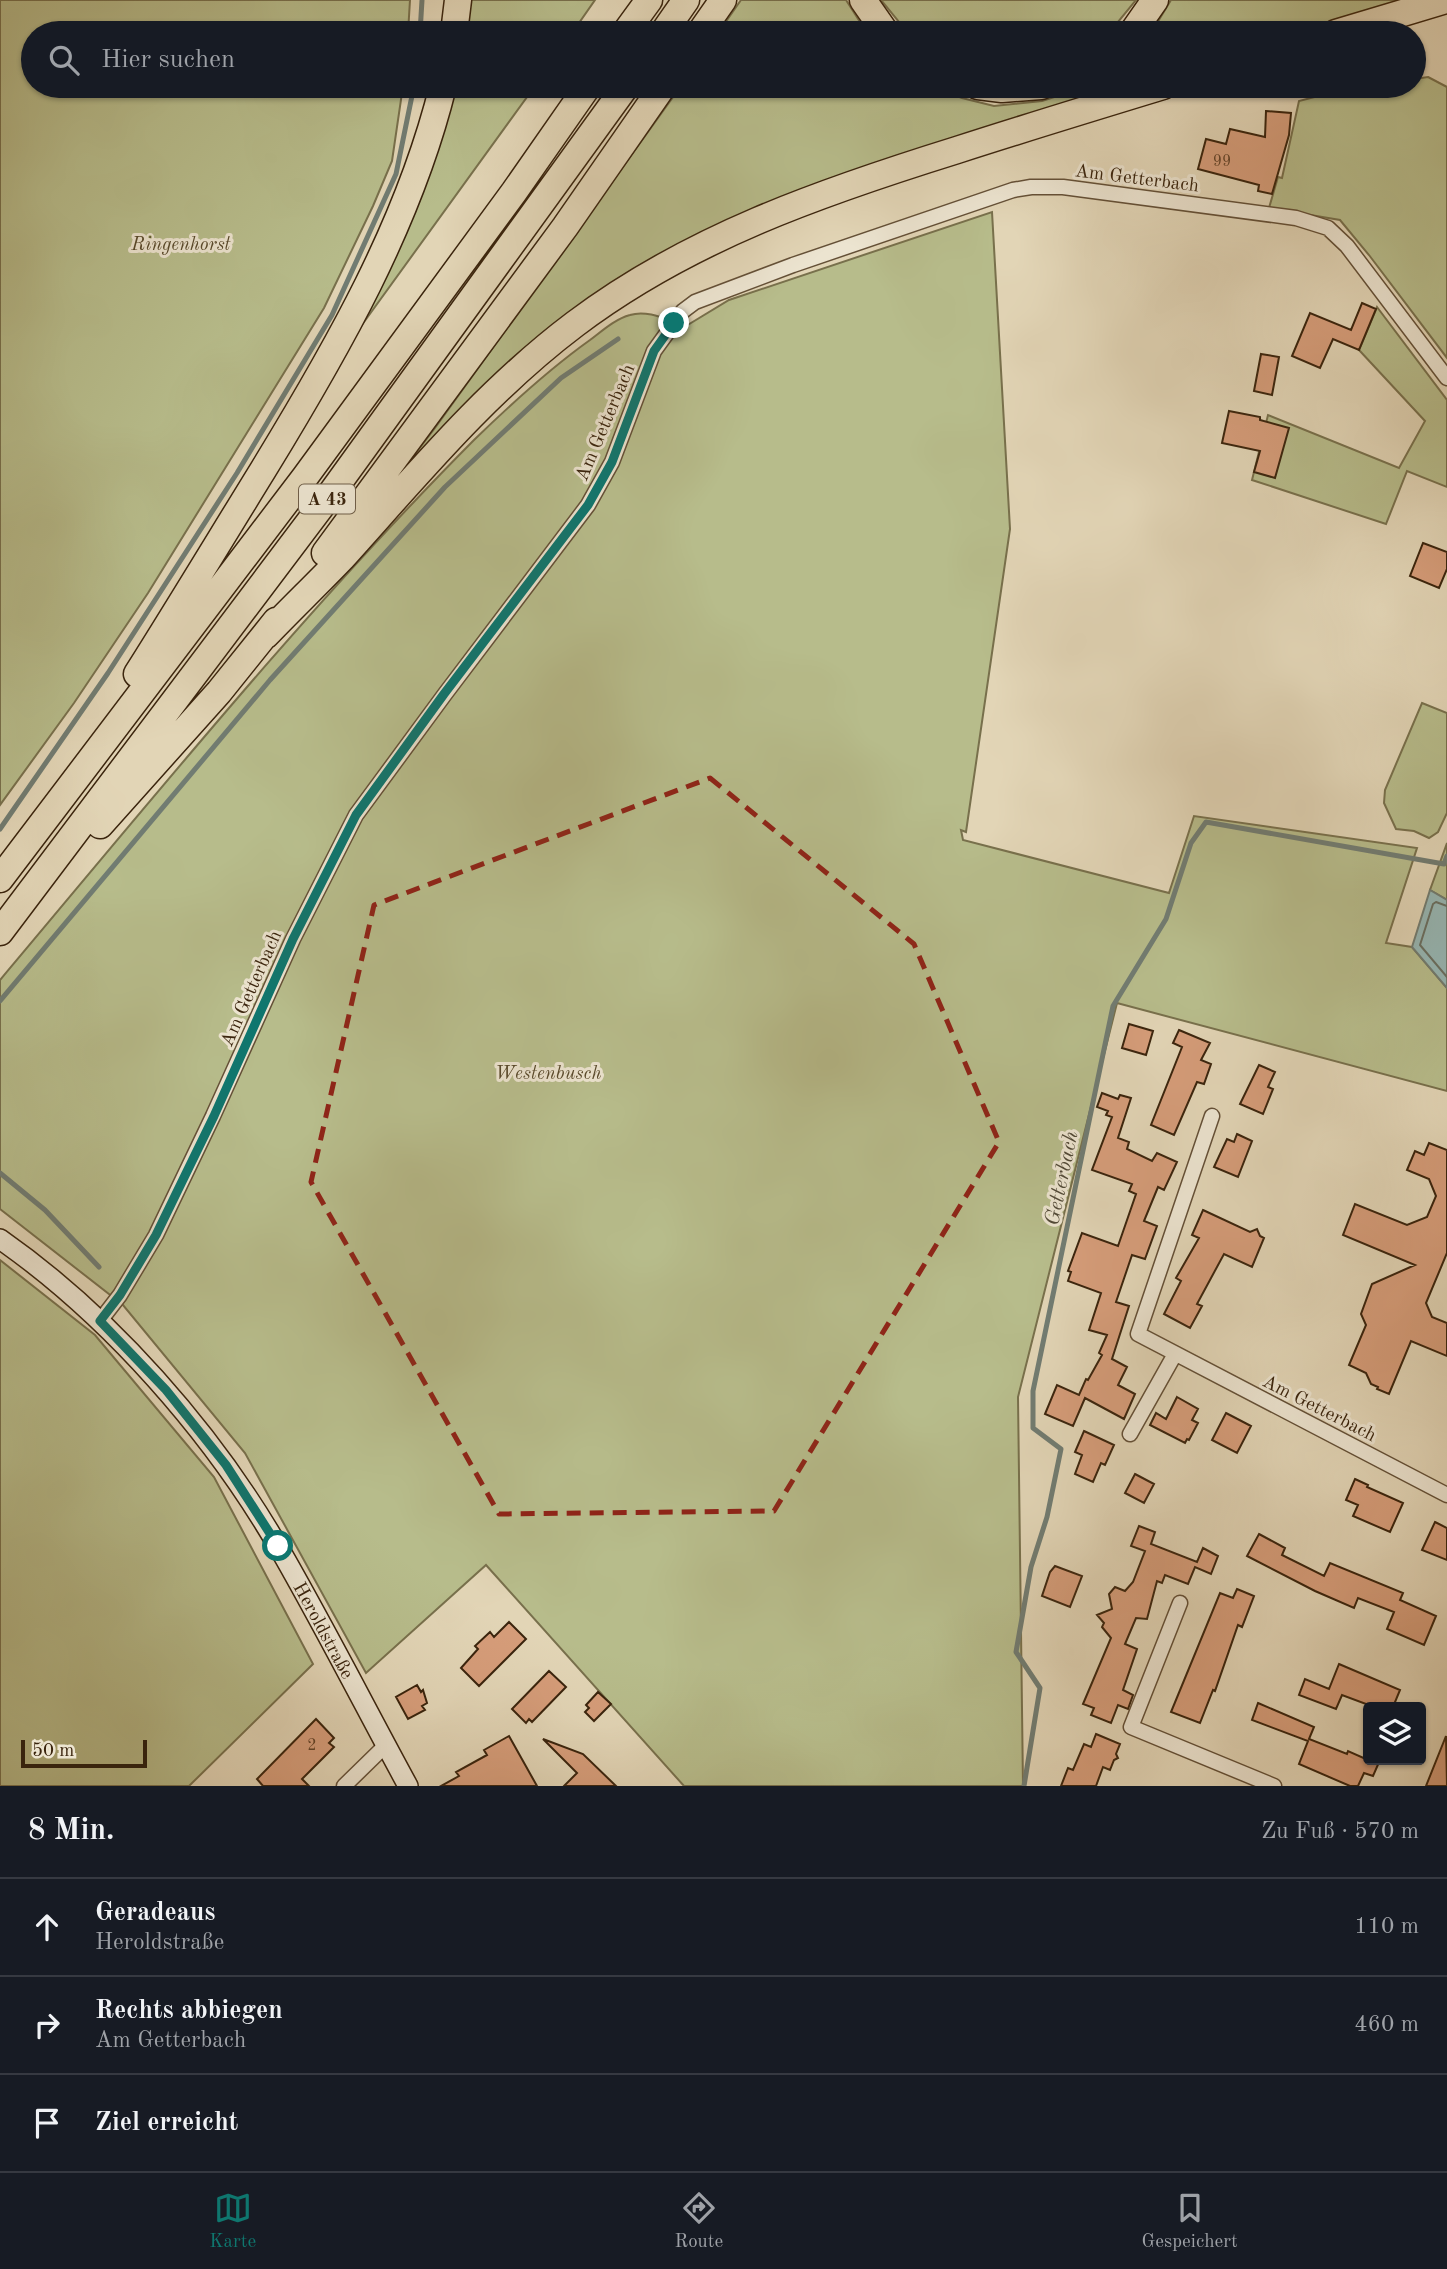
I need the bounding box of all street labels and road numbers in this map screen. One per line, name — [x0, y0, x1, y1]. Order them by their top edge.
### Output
street label: Am Getterbach — [1074, 162, 1200, 197]
street label: Am Getterbach — [573, 362, 639, 484]
road number: A 43 — [299, 485, 355, 514]
street label: Am Getterbach — [218, 928, 286, 1050]
street label: Am Getterbach — [1259, 1372, 1379, 1446]
street label: Heroldstraße — [288, 1580, 356, 1683]

